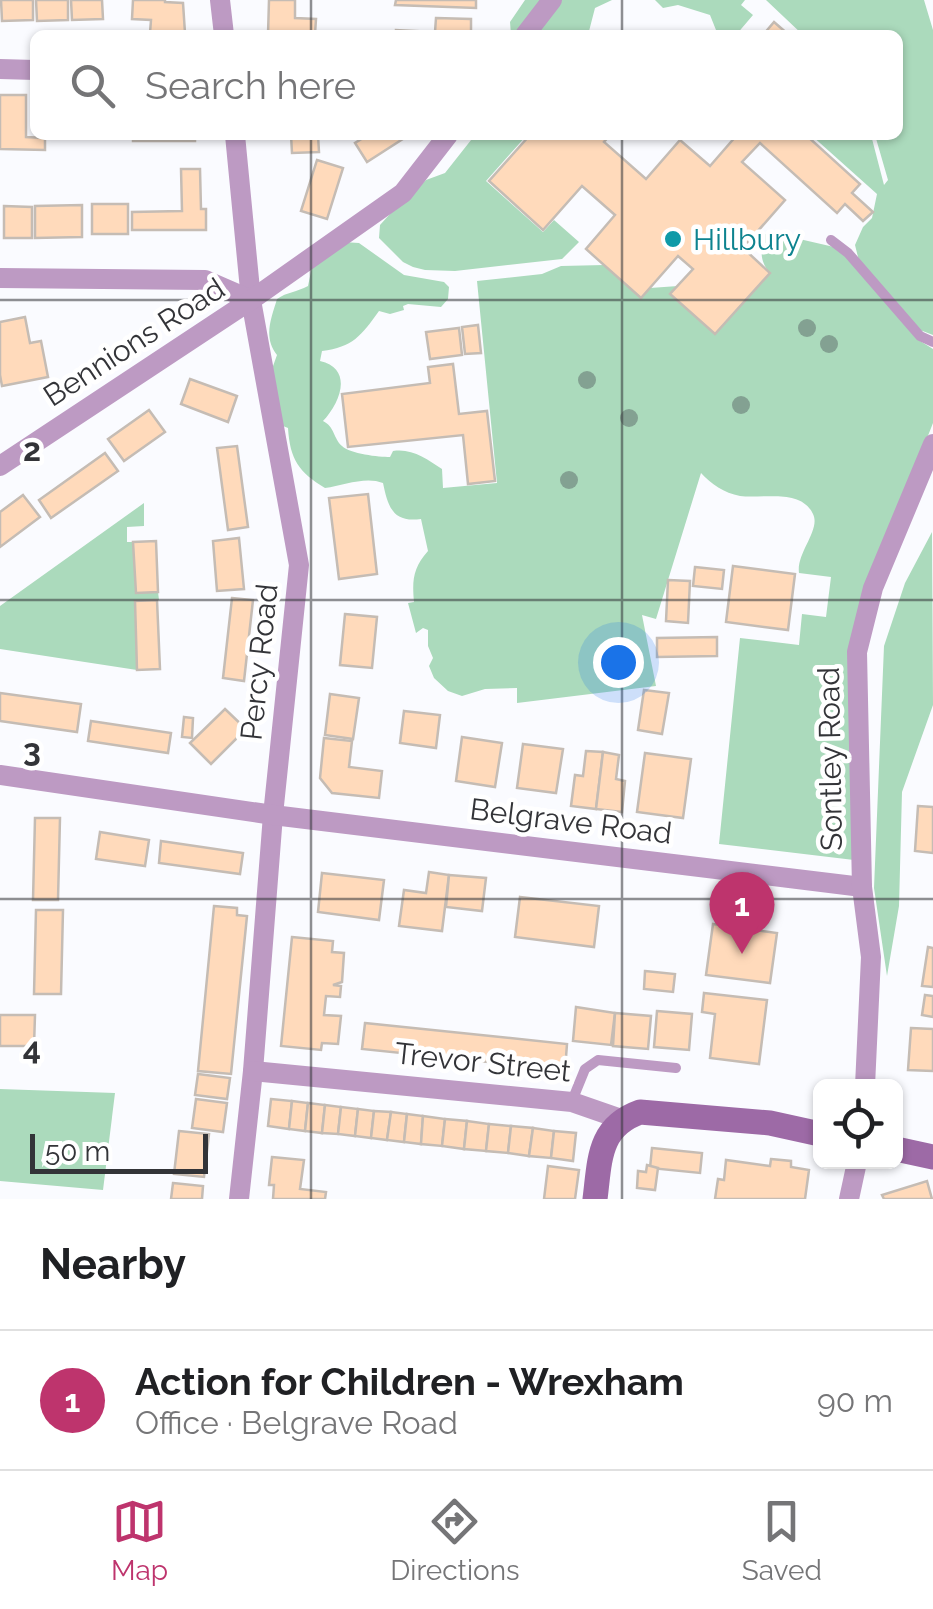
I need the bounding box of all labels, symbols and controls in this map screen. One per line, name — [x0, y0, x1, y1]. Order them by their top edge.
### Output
search box — [30, 30, 903, 140]
icon: search — [65, 58, 120, 113]
text: Search here — [145, 63, 356, 108]
place label: Hillbury — [693, 222, 801, 257]
marker: Hillbury — [662, 228, 684, 250]
street label: Bennions Road — [37, 271, 231, 413]
text: 2 — [23, 431, 41, 468]
street label: Percy Road — [233, 582, 285, 742]
your location — [593, 637, 644, 688]
street label: Sontley Road — [811, 667, 849, 851]
text: 3 — [23, 731, 41, 768]
street label: Belgrave Road — [468, 791, 674, 851]
pin: 1 — [710, 872, 774, 954]
text: 4 — [23, 1030, 41, 1067]
street label: Trevor Street — [393, 1035, 573, 1089]
map controls — [813, 1079, 903, 1169]
button: locate — [813, 1079, 903, 1169]
scale bar — [30, 1129, 208, 1174]
text: 50 m — [45, 1135, 110, 1168]
text: Nearby — [40, 1240, 186, 1289]
text: Action for Children - Wrexham — [135, 1359, 684, 1404]
text: 1 — [65, 1382, 80, 1419]
text: 90 m — [817, 1382, 893, 1419]
text: Office · Belgrave Road — [135, 1404, 458, 1441]
tab: Map — [111, 1494, 168, 1587]
tab: Directions — [390, 1494, 520, 1587]
tab: Saved — [742, 1494, 822, 1587]

